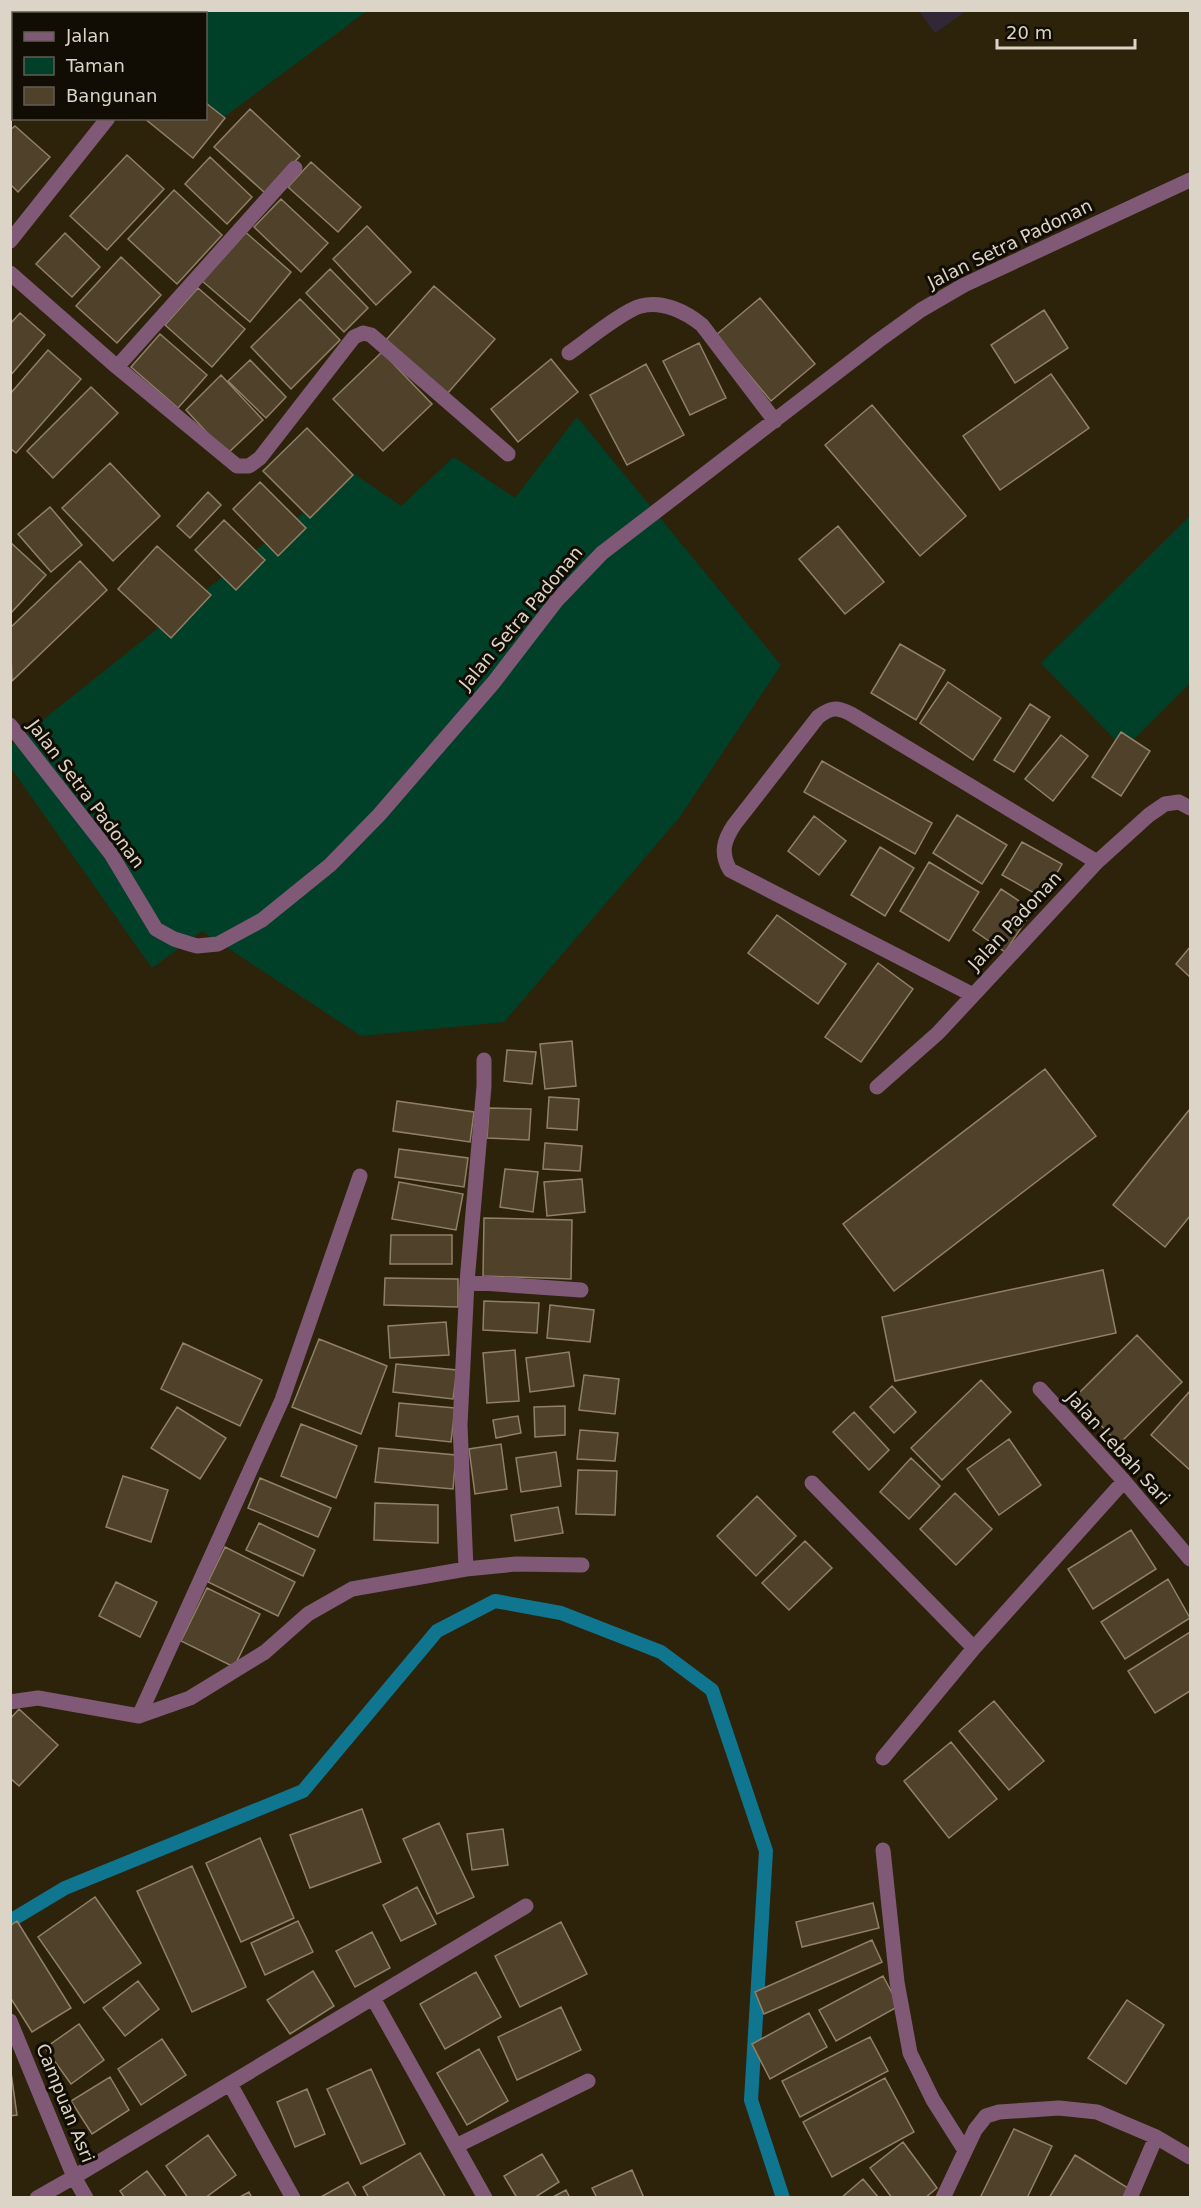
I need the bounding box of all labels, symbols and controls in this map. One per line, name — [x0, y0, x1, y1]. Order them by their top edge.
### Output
legend — [12, 12, 207, 120]
scale bar — [997, 12, 1135, 50]
text: 20 m — [1006, 22, 1052, 43]
text: Jalan — [65, 25, 110, 46]
text: Taman — [65, 55, 125, 76]
text: Bangunan — [66, 85, 157, 106]
street label: Jalan Setra Padonan — [923, 195, 1096, 293]
street label: Jalan Setra Padonan — [454, 542, 587, 694]
street label: Jalan Setra Padonan — [23, 714, 149, 872]
street label: Jalan Padonan — [963, 867, 1066, 975]
street label: Jalan Lebah Sari — [1061, 1386, 1175, 1508]
street label: Campuan Asri — [32, 2040, 99, 2165]

